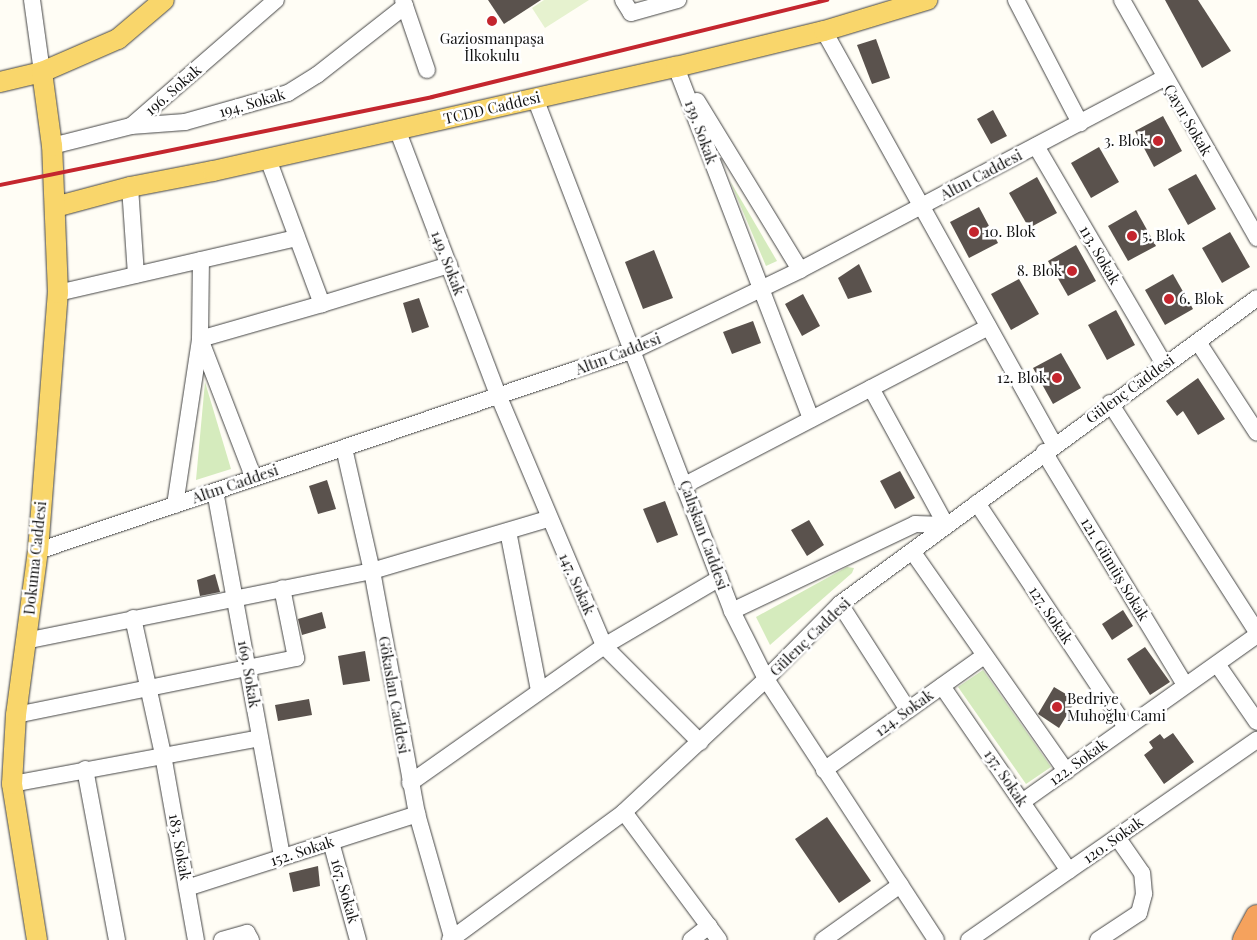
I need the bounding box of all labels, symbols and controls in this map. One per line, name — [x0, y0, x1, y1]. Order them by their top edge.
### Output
marker: Gaziosmanpaşa İlkokulu — [486, 15, 498, 27]
place label: Gaziosmanpaşa İlkokulu — [440, 29, 544, 64]
street label: 196. Sokak — [141, 61, 205, 119]
street label: Çayır Sokak — [1160, 81, 1216, 159]
street label: 194. Sokak — [217, 85, 287, 121]
street label: TCDD Caddesi — [442, 88, 542, 128]
street label: 139. Sokak — [681, 97, 721, 167]
place label: 3. Blok — [1104, 132, 1148, 150]
marker: 3. Blok — [1152, 135, 1164, 147]
street label: Altın Caddesi — [937, 146, 1025, 204]
street label: 113. Sokak — [1076, 222, 1124, 288]
place label: 10. Blok — [984, 223, 1036, 241]
marker: 10. Blok — [968, 226, 980, 238]
place label: 5. Blok — [1142, 227, 1185, 245]
street label: 149. Sokak — [427, 228, 469, 298]
marker: 5. Blok — [1126, 230, 1138, 242]
place label: 8. Blok — [1017, 262, 1062, 280]
marker: 8. Blok — [1066, 265, 1078, 277]
place label: 6. Blok — [1179, 290, 1224, 308]
marker: 6. Blok — [1163, 293, 1175, 305]
street label: Altın Caddesi — [573, 329, 663, 379]
street label: Gülenç Caddesi — [1082, 351, 1178, 427]
place label: 12. Blok — [997, 369, 1047, 387]
marker: 12. Blok — [1051, 372, 1063, 384]
street label: Altın Caddesi — [190, 461, 280, 507]
street label: Çalışkan Caddesi — [676, 478, 732, 592]
street label: Dokuma Caddesi — [20, 500, 50, 616]
street label: 121. Gümüş Sokak — [1077, 514, 1153, 624]
street label: 147. Sokak — [555, 550, 599, 618]
street label: 127. Sokak — [1025, 583, 1077, 647]
street label: Gülenç Caddesi — [766, 594, 854, 680]
street label: Gökaslan Caddesi — [375, 635, 413, 755]
street label: 169. Sokak — [234, 639, 264, 709]
street label: 124. Sokak — [871, 686, 937, 740]
place label: Bedriye Muhoğlu Cami — [1067, 689, 1166, 724]
marker: Bedriye Muhoğlu Cami — [1051, 701, 1063, 713]
street label: 122. Sokak — [1045, 735, 1111, 789]
street label: 137. Sokak — [980, 746, 1032, 810]
street label: 183. Sokak — [165, 812, 195, 882]
street label: 120. Sokak — [1079, 813, 1147, 867]
street label: 152. Sokak — [268, 832, 336, 870]
street label: 167. Sokak — [327, 857, 363, 925]

